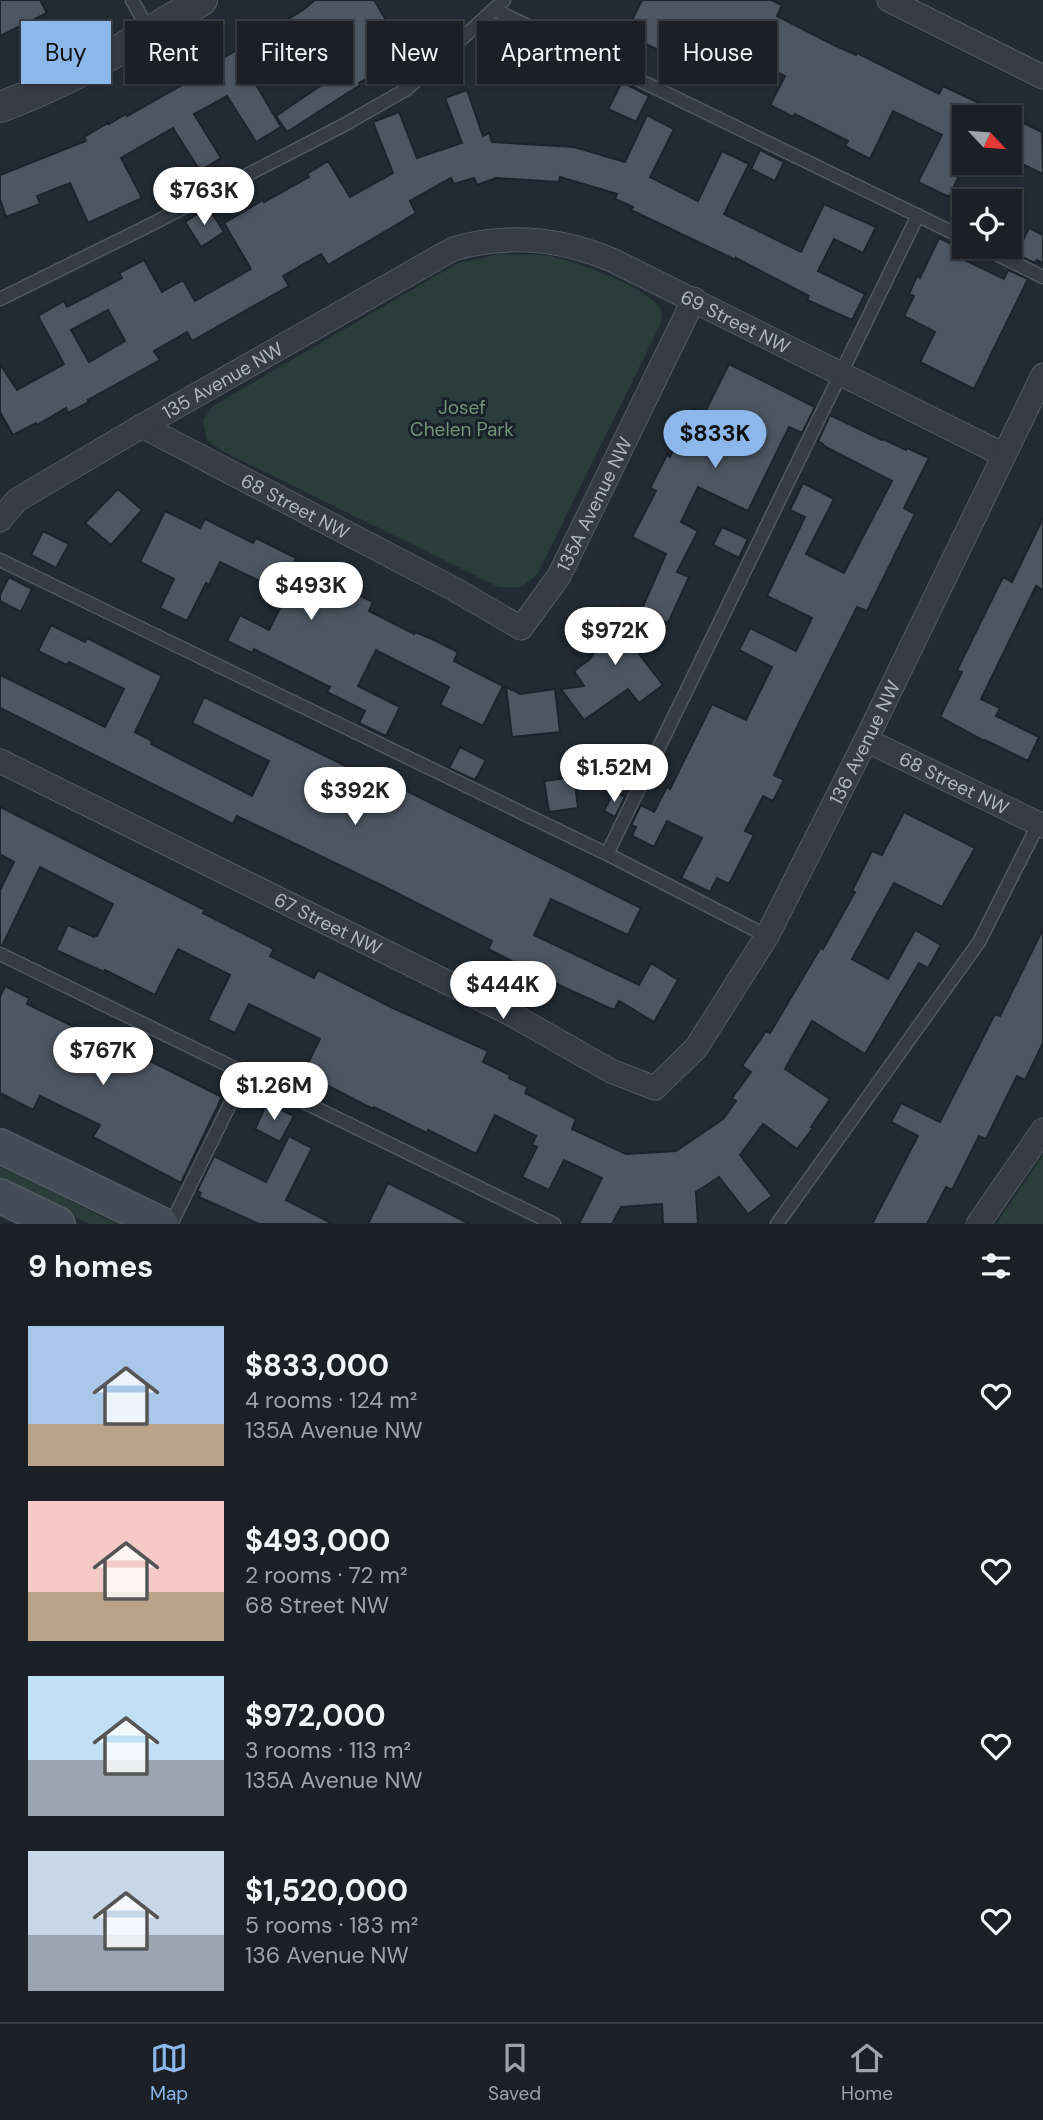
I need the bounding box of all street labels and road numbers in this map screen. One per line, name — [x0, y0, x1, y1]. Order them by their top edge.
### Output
street label: 69 Street NW — [677, 284, 794, 359]
street label: 135 Avenue NW — [158, 336, 287, 425]
street label: 135A Avenue NW — [551, 433, 637, 576]
street label: 68 Street NW — [237, 467, 354, 545]
street label: 136 Avenue NW — [823, 676, 905, 809]
street label: 68 Street NW — [895, 746, 1013, 820]
street label: 67 Street NW — [270, 886, 386, 961]

